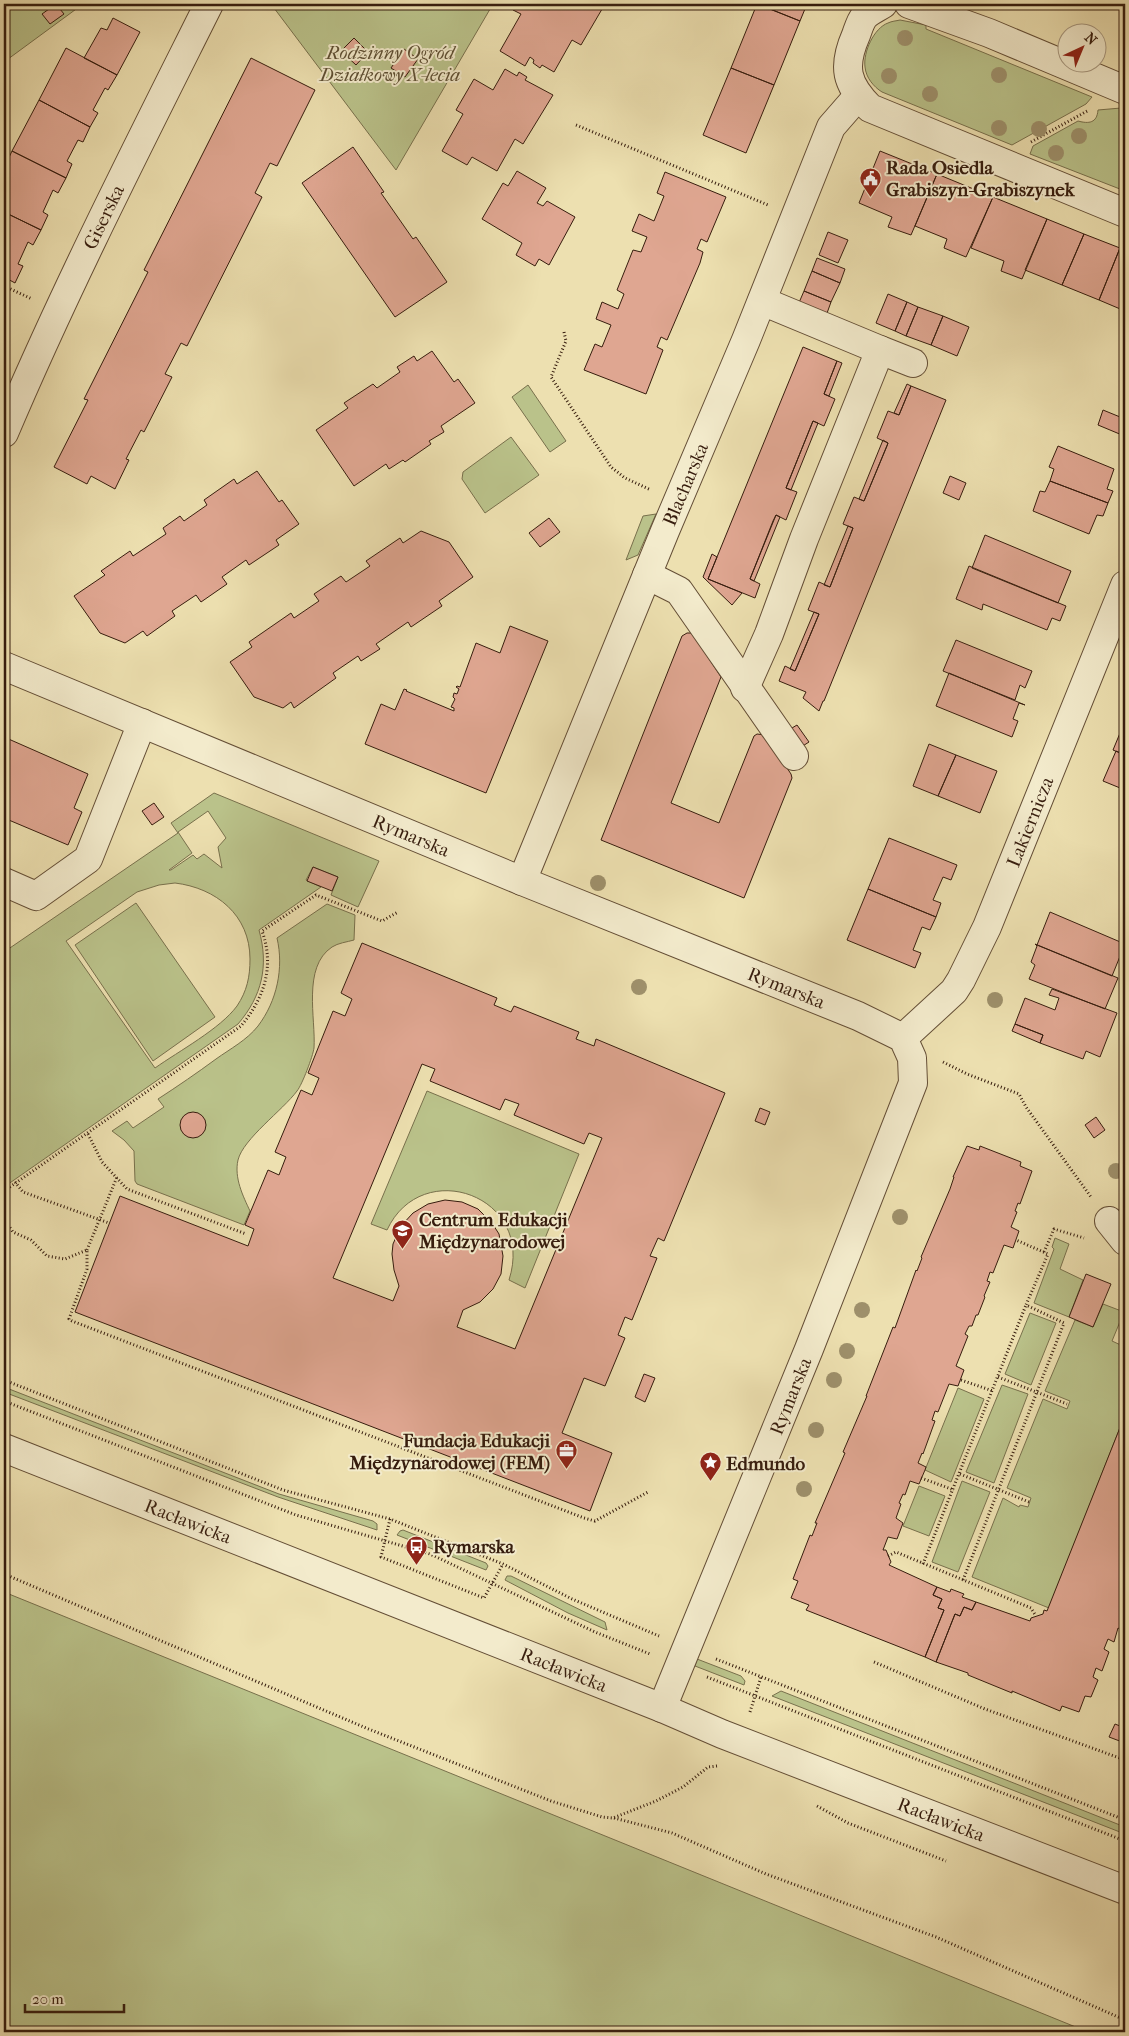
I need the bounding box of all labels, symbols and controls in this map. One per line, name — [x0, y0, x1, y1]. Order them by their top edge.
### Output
north arrow — [1056, 22, 1106, 72]
text: N — [1081, 29, 1101, 49]
park label: Rodzinny Ogród Działkowy X-lecia — [318, 42, 460, 86]
place label: Rada Osiedla Grabiszyn-Grabiszynek — [886, 157, 1076, 201]
public building icon: Rada Osiedla Grabiszyn-Grabiszynek — [858, 166, 882, 197]
street label: Giserska — [79, 181, 129, 253]
street label: Blacharska — [659, 440, 713, 529]
street label: Lakiernicza — [1002, 774, 1059, 870]
street label: Rymarska — [369, 810, 453, 862]
street label: Rymarska — [744, 963, 828, 1014]
place label: Centrum Edukacji Międzynarodowej — [418, 1209, 568, 1254]
school or university icon: Centrum Edukacji Międzynarodowej — [391, 1218, 415, 1249]
street label: Rymarska — [765, 1354, 816, 1438]
place label: Fundacja Edukacji Międzynarodowej (FEM) — [349, 1430, 550, 1475]
office icon: Fundacja Edukacji Międzynarodowej (FEM) — [554, 1439, 578, 1470]
place icon: Edmundo — [698, 1451, 722, 1482]
place label: Edmundo — [726, 1453, 806, 1475]
street label: Racławicka — [141, 1495, 235, 1549]
bus stop icon: Rymarska — [405, 1534, 429, 1565]
place label: Rymarska — [433, 1536, 516, 1558]
street label: Racławicka — [517, 1643, 610, 1697]
street label: Racławicka — [894, 1793, 988, 1847]
scale bar — [25, 1981, 124, 2013]
text: 20 m — [32, 1990, 64, 2008]

